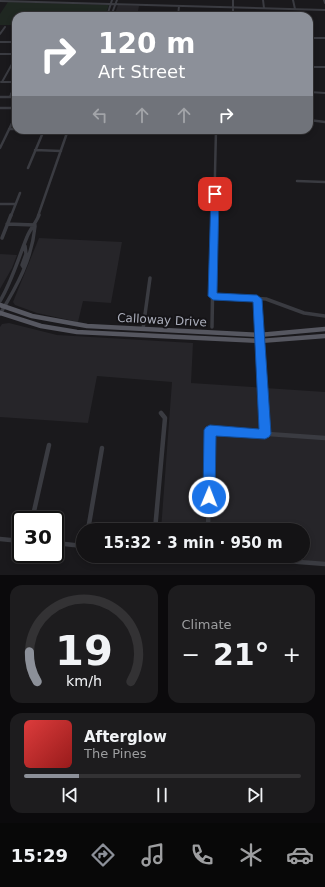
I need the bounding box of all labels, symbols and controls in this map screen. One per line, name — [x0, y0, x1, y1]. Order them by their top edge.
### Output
text: 120 m — [98, 27, 195, 60]
icon: right — [32, 28, 84, 80]
text: Art Street — [98, 61, 185, 82]
icon: left — [89, 104, 111, 126]
icon: ahead — [131, 104, 153, 126]
icon: ahead — [173, 104, 195, 126]
icon: right — [215, 104, 237, 126]
pin — [198, 177, 232, 211]
icon: arrive — [204, 183, 226, 205]
street label: Calloway Drive — [117, 311, 207, 329]
position arrow — [188, 476, 230, 518]
speed limit sign: 30 — [12, 511, 64, 563]
text: 15:32 · 3 min · 950 m — [103, 534, 283, 552]
text: Climate — [182, 617, 232, 632]
text: 19 — [55, 626, 113, 675]
text: 21° — [213, 637, 270, 672]
text: − — [182, 642, 200, 667]
text: + — [283, 642, 301, 667]
text: km/h — [66, 673, 102, 689]
text: Afterglow — [84, 728, 167, 746]
text: The Pines — [84, 746, 147, 761]
icon: previous — [59, 784, 81, 806]
icon: pause — [151, 784, 173, 806]
icon: next — [244, 784, 266, 806]
icon: directions — [89, 841, 117, 869]
icon: music — [139, 841, 167, 869]
icon: phone — [188, 841, 216, 869]
icon: climate — [237, 841, 265, 869]
icon: car — [286, 841, 314, 869]
text: 15:29 — [11, 845, 68, 866]

